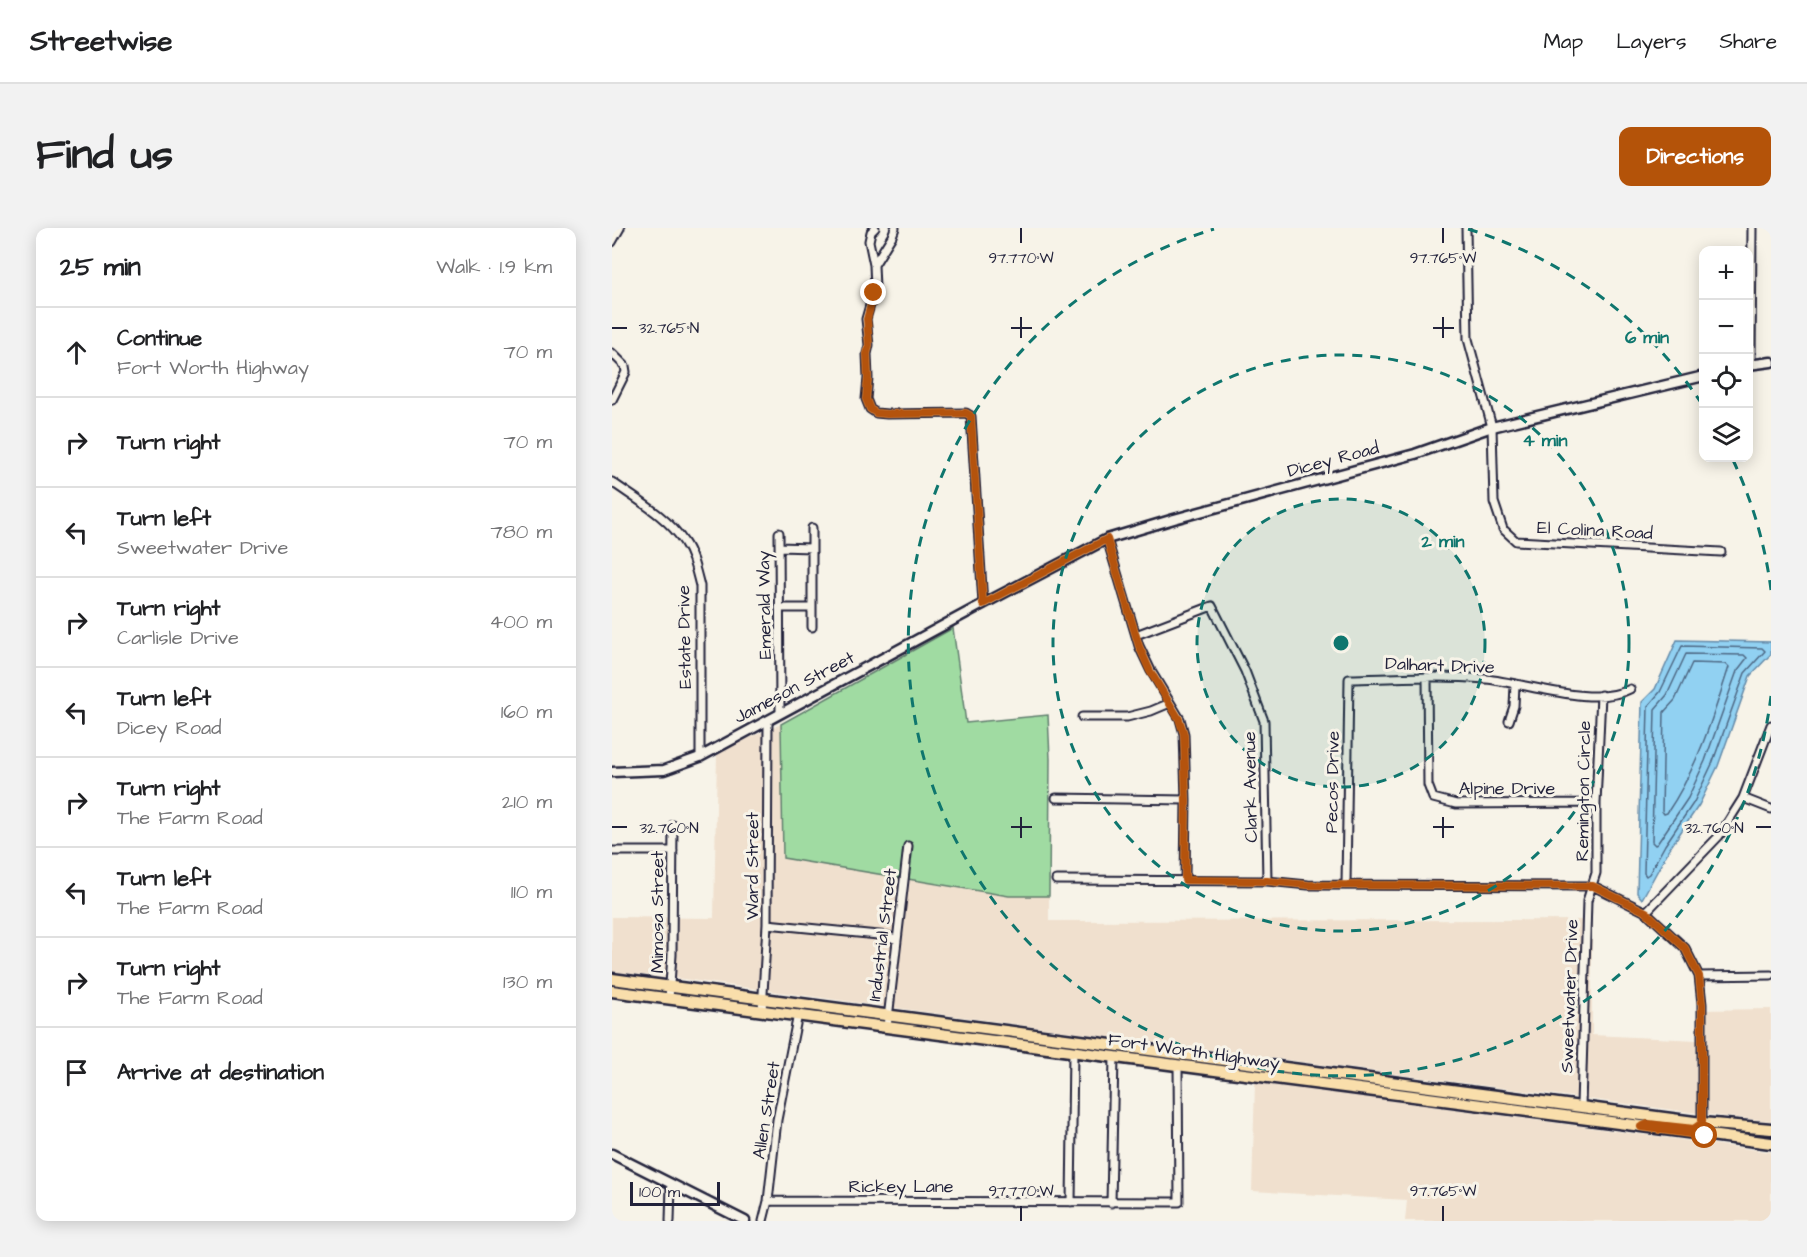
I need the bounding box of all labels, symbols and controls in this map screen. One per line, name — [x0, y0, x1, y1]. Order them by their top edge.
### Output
text: Streetwise — [30, 22, 172, 61]
text: Map — [1543, 27, 1583, 56]
text: Layers — [1616, 27, 1686, 56]
text: Share — [1719, 27, 1777, 56]
text: Find us — [36, 127, 173, 185]
button: Directions — [1619, 127, 1771, 186]
map controls — [1699, 246, 1753, 462]
button: + — [1699, 246, 1753, 300]
text: 97.770°W — [988, 248, 1054, 269]
text: 97.765°W — [1410, 248, 1476, 269]
text: 25 min — [60, 249, 141, 285]
text: Walk · 1.9 km — [436, 253, 552, 281]
route end — [860, 279, 886, 305]
button: − — [1699, 300, 1753, 354]
text: 32.765°N — [639, 318, 699, 339]
text: Continue — [117, 323, 202, 354]
text: 6 min — [1625, 325, 1669, 350]
icon: ahead — [60, 336, 93, 369]
text: 70 m — [504, 338, 552, 366]
text: Fort Worth Highway — [117, 354, 309, 382]
button: locate — [1699, 354, 1753, 408]
button: layers — [1699, 408, 1753, 462]
icon: right — [60, 426, 93, 459]
text: Turn right — [117, 427, 220, 458]
text: 70 m — [504, 428, 552, 456]
text: 4 min — [1522, 428, 1568, 453]
street label: Dicey Road — [1285, 435, 1382, 485]
text: Turn left — [117, 503, 211, 534]
street label: El Colina Road — [1536, 515, 1653, 546]
icon: left — [60, 516, 93, 549]
text: 780 m — [491, 518, 552, 546]
text: 2 min — [1420, 529, 1465, 554]
text: Sweetwater Drive — [117, 534, 288, 562]
street label: Emerald Way — [751, 550, 779, 660]
street label: Estate Drive — [671, 585, 698, 689]
text: Turn right — [117, 593, 220, 624]
icon: right — [60, 606, 93, 639]
text: 400 m — [490, 608, 552, 636]
text: Carlisle Drive — [117, 624, 239, 652]
centre of rings — [1331, 633, 1351, 653]
street label: Jameson Street — [729, 645, 860, 730]
street label: Dalhart Drive — [1385, 651, 1495, 680]
text: Turn left — [117, 683, 211, 714]
icon: left — [60, 696, 93, 729]
text: 160 m — [501, 698, 552, 726]
text: Dicey Road — [117, 714, 221, 742]
street label: Remington Circle — [1570, 720, 1598, 862]
street label: Pecos Drive — [1319, 730, 1346, 833]
street label: Clark Avenue — [1237, 731, 1264, 843]
text: Turn right — [117, 773, 220, 804]
street label: Alpine Drive — [1459, 776, 1555, 801]
icon: right — [60, 786, 93, 819]
text: 210 m — [502, 788, 552, 816]
text: The Farm Road — [117, 804, 263, 832]
street label: Ward Street — [740, 811, 765, 920]
text: 32.760°N — [639, 818, 699, 839]
text: 32.760°N — [1684, 818, 1744, 839]
street label: Mimosa Street — [645, 850, 670, 973]
text: Turn left — [117, 863, 211, 894]
street label: Industrial Street — [862, 866, 903, 1003]
icon: left — [60, 876, 93, 909]
text: 110 m — [511, 878, 552, 906]
text: The Farm Road — [117, 894, 263, 922]
street label: Sweetwater Drive — [1554, 918, 1585, 1073]
text: Turn right — [117, 953, 220, 984]
icon: right — [60, 966, 93, 999]
text: 130 m — [503, 968, 552, 996]
text: The Farm Road — [117, 984, 263, 1012]
street label: Fort Worth Highway — [1106, 1027, 1281, 1077]
icon: arrive — [60, 1056, 93, 1089]
text: Arrive at destination — [117, 1057, 324, 1088]
street label: Allen Street — [746, 1059, 787, 1161]
route start — [1691, 1122, 1717, 1148]
street label: Rickey Lane — [848, 1174, 954, 1200]
scale bar — [630, 1179, 720, 1206]
text: 100 m — [639, 1181, 680, 1203]
text: 97.770°W — [988, 1181, 1054, 1202]
text: 97.765°W — [1410, 1181, 1476, 1202]

